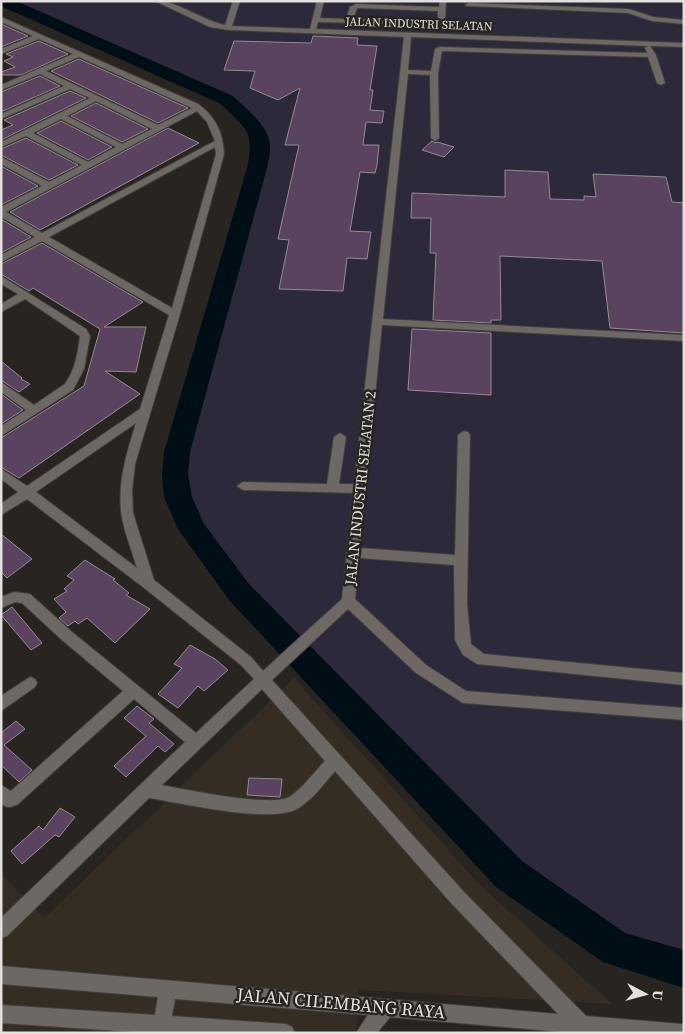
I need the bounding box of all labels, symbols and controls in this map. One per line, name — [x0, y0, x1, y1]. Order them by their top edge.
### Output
street label: JALAN INDUSTRI SELATAN — [344, 13, 493, 35]
street label: JALAN INDUSTRI SELATAN 2 — [339, 390, 381, 587]
north arrow — [620, 969, 670, 1019]
street label: JALAN CILEMBANG RAYA — [235, 981, 446, 1025]
text: U — [647, 989, 668, 1001]

